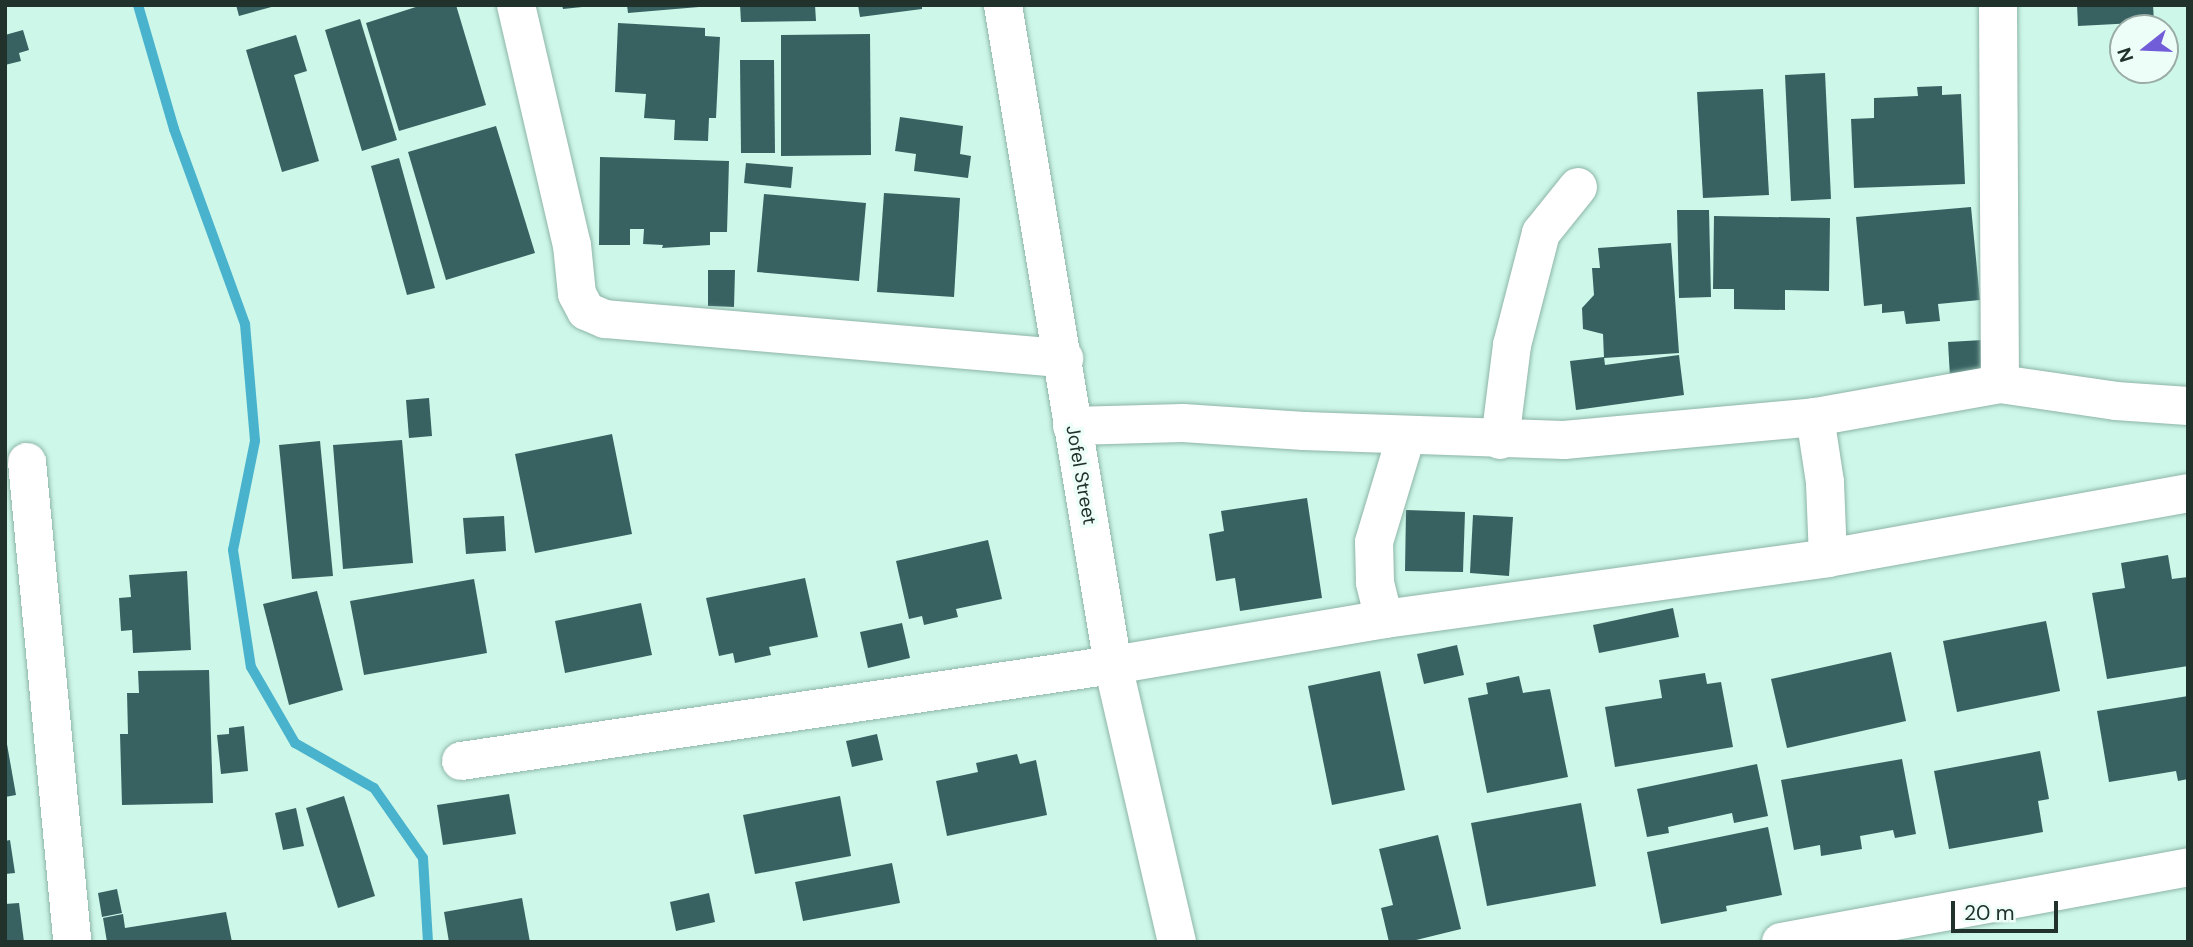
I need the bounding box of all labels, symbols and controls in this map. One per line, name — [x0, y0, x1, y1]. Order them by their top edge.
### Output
north arrow — [2109, 14, 2179, 84]
text: N — [2111, 45, 2139, 65]
street label: Jofel Street — [1061, 423, 1101, 527]
scale bar — [1955, 888, 2062, 932]
text: 20 m — [1964, 899, 2015, 927]

